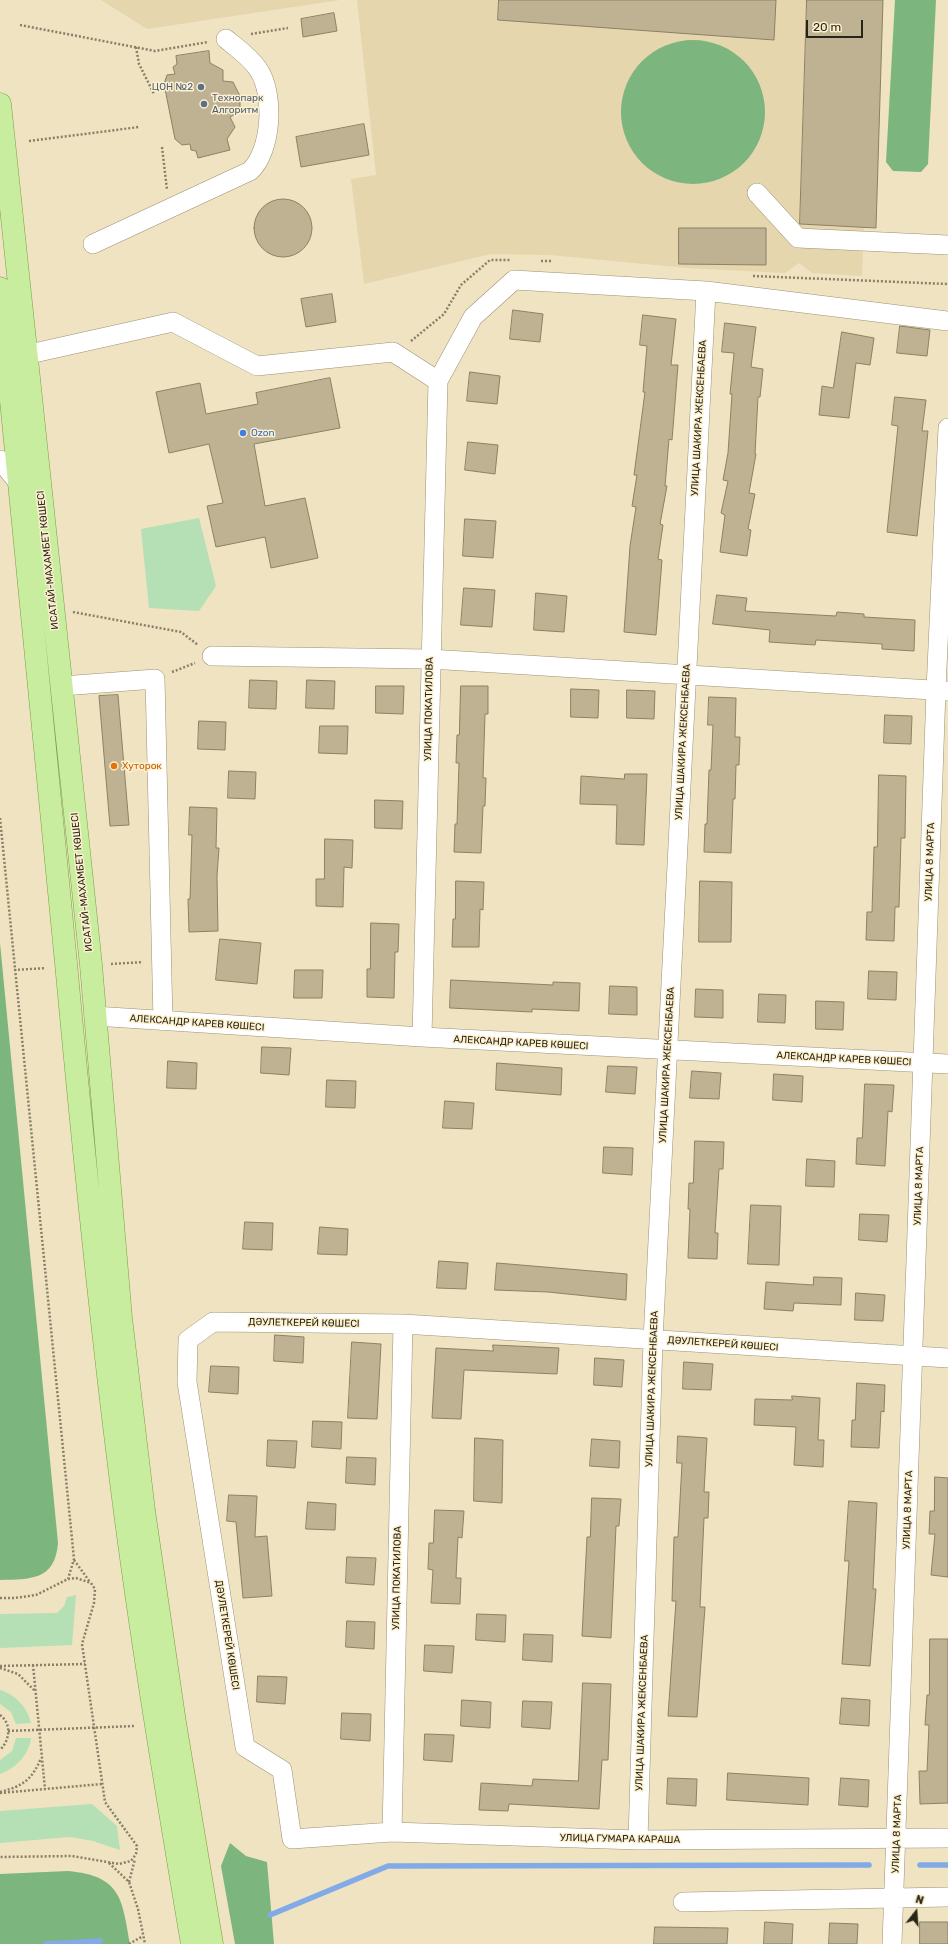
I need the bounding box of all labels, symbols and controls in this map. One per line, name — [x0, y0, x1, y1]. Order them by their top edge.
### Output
scale bar — [808, 12, 865, 38]
text: 20 m — [813, 20, 841, 34]
place label: ЦОН №2 — [152, 81, 193, 93]
marker: ЦОН №2 — [196, 82, 206, 92]
place label: Технопарк Алгоритм — [212, 92, 263, 116]
marker: Технопарк Алгоритм — [199, 99, 209, 109]
street label: УЛИЦА ШАКИРА ЖЕКСЕНБАЕВА — [689, 339, 709, 497]
place label: Ozon — [251, 427, 275, 439]
marker: Ozon — [238, 428, 248, 438]
street label: ИСАТАЙ-МАХАМБЕТ КӨШЕСІ — [35, 490, 61, 630]
street label: УЛИЦА ПОКАТИЛОВА — [422, 657, 436, 761]
street label: УЛИЦА ШАКИРА ЖЕКСЕНБАЕВА — [673, 663, 693, 821]
place label: Хуторок — [122, 760, 162, 772]
marker: Хуторок — [109, 761, 119, 771]
street label: ИСАТАЙ-МАХАМБЕТ КӨШЕСІ — [69, 812, 95, 952]
street label: УЛИЦА 8 МАРТА — [923, 822, 937, 902]
street label: УЛИЦА ШАКИРА ЖЕКСЕНБАЕВА — [657, 986, 677, 1144]
street label: АЛЕКСАНДР КАРЕВ КӨШЕСІ — [129, 1012, 265, 1034]
street label: АЛЕКСАНДР КАРЕВ КӨШЕСІ — [453, 1033, 589, 1053]
street label: АЛЕКСАНДР КАРЕВ КӨШЕСІ — [776, 1049, 912, 1069]
street label: УЛИЦА 8 МАРТА — [912, 1146, 926, 1226]
street label: УЛИЦА ШАКИРА ЖЕКСЕНБАЕВА — [643, 1311, 661, 1467]
street label: ДӘУЛЕТКЕРЕЙ КӨШЕСІ — [248, 1316, 360, 1330]
street label: ДӘУЛЕТКЕРЕЙ КӨШЕСІ — [667, 1334, 779, 1354]
street label: УЛИЦА 8 МАРТА — [901, 1470, 915, 1550]
street label: УЛИЦА ПОКАТИЛОВА — [390, 1526, 404, 1630]
street label: ДӘУЛЕТКЕРЕЙ КӨШЕСІ — [212, 1579, 242, 1691]
street label: УЛИЦА ШАКИРА ЖЕКСЕНБАЕВА — [633, 1635, 651, 1791]
street label: УЛИЦА 8 МАРТА — [890, 1794, 904, 1874]
street label: УЛИЦА ГУМАРА КАРАША — [560, 1832, 680, 1846]
north arrow — [896, 1892, 936, 1932]
text: N — [914, 1893, 925, 1907]

